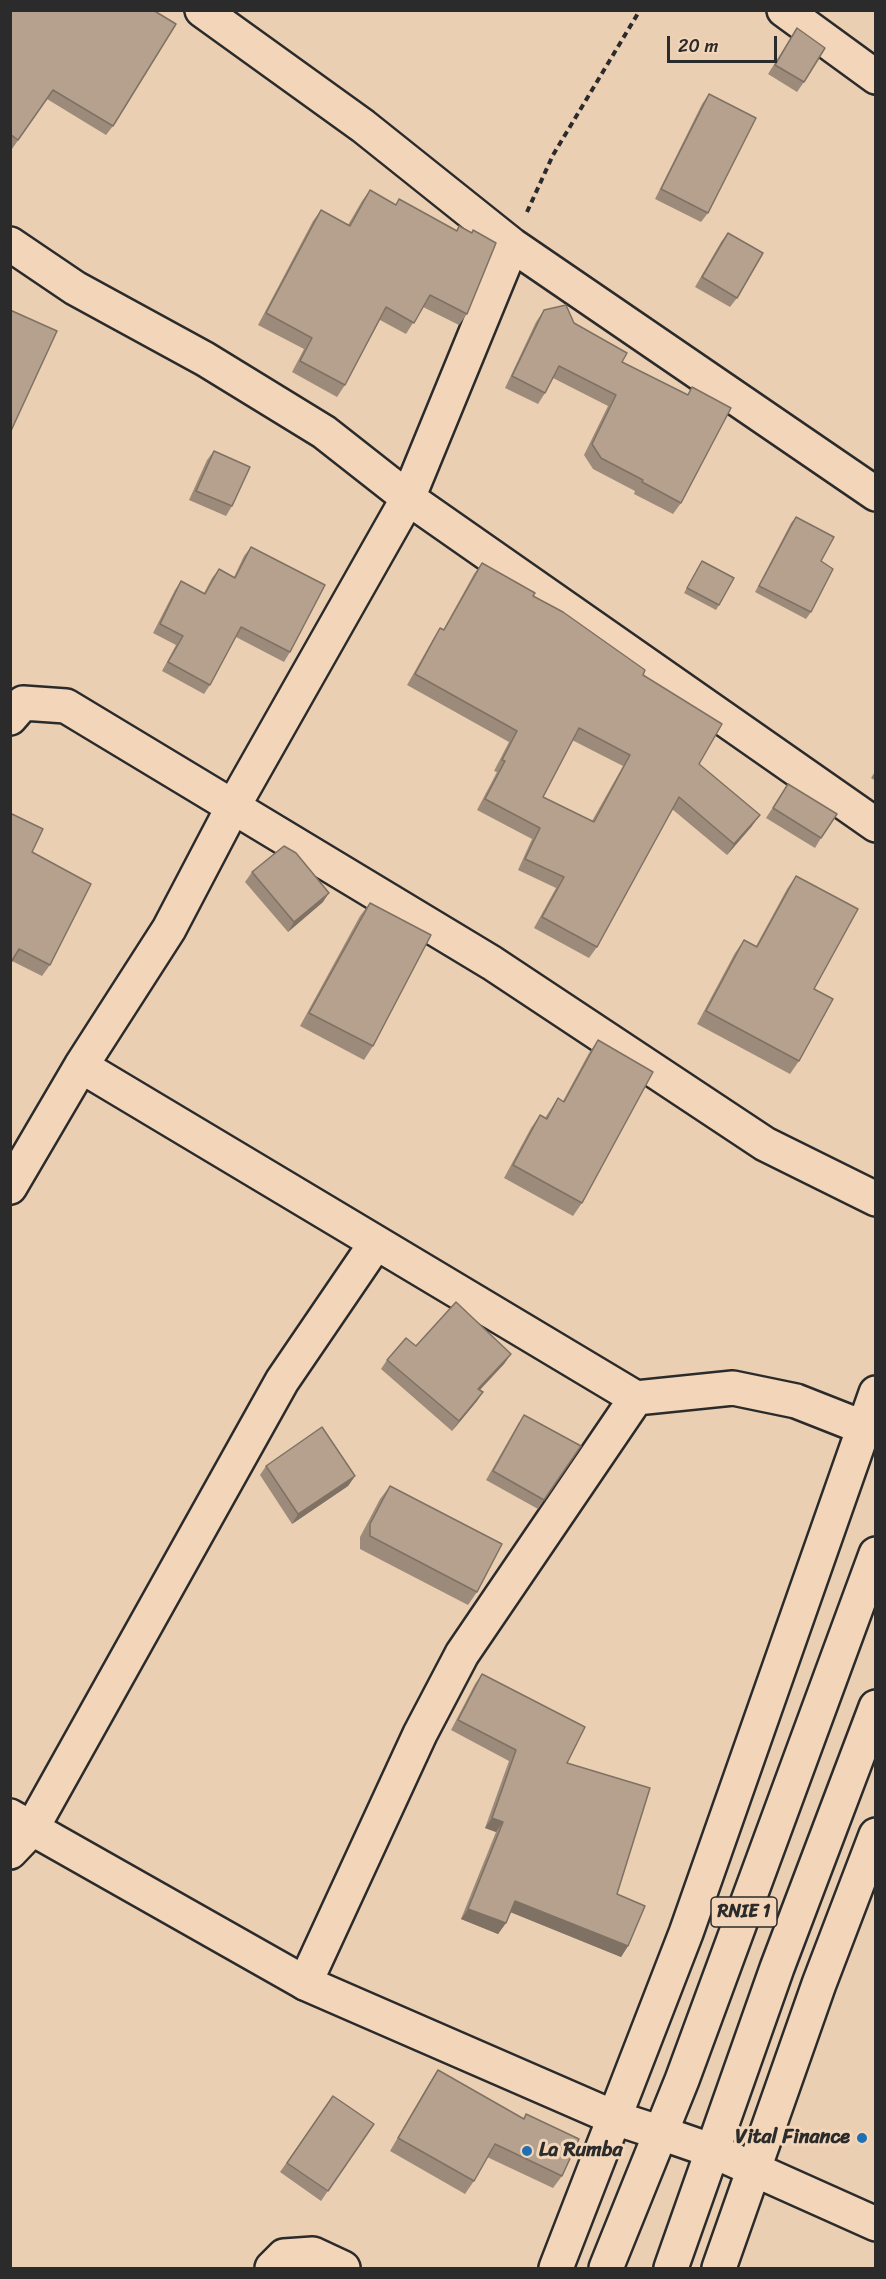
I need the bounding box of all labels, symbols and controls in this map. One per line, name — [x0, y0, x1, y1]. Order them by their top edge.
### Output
scale bar — [670, 24, 780, 62]
text: 20 m — [678, 30, 718, 62]
road number: RNIE 1 — [711, 1897, 777, 1927]
place label: Vital Finance — [735, 2126, 850, 2150]
marker: Vital Finance — [855, 2131, 869, 2145]
place label: La Rumba — [539, 2139, 622, 2163]
marker: La Rumba — [520, 2144, 534, 2158]

